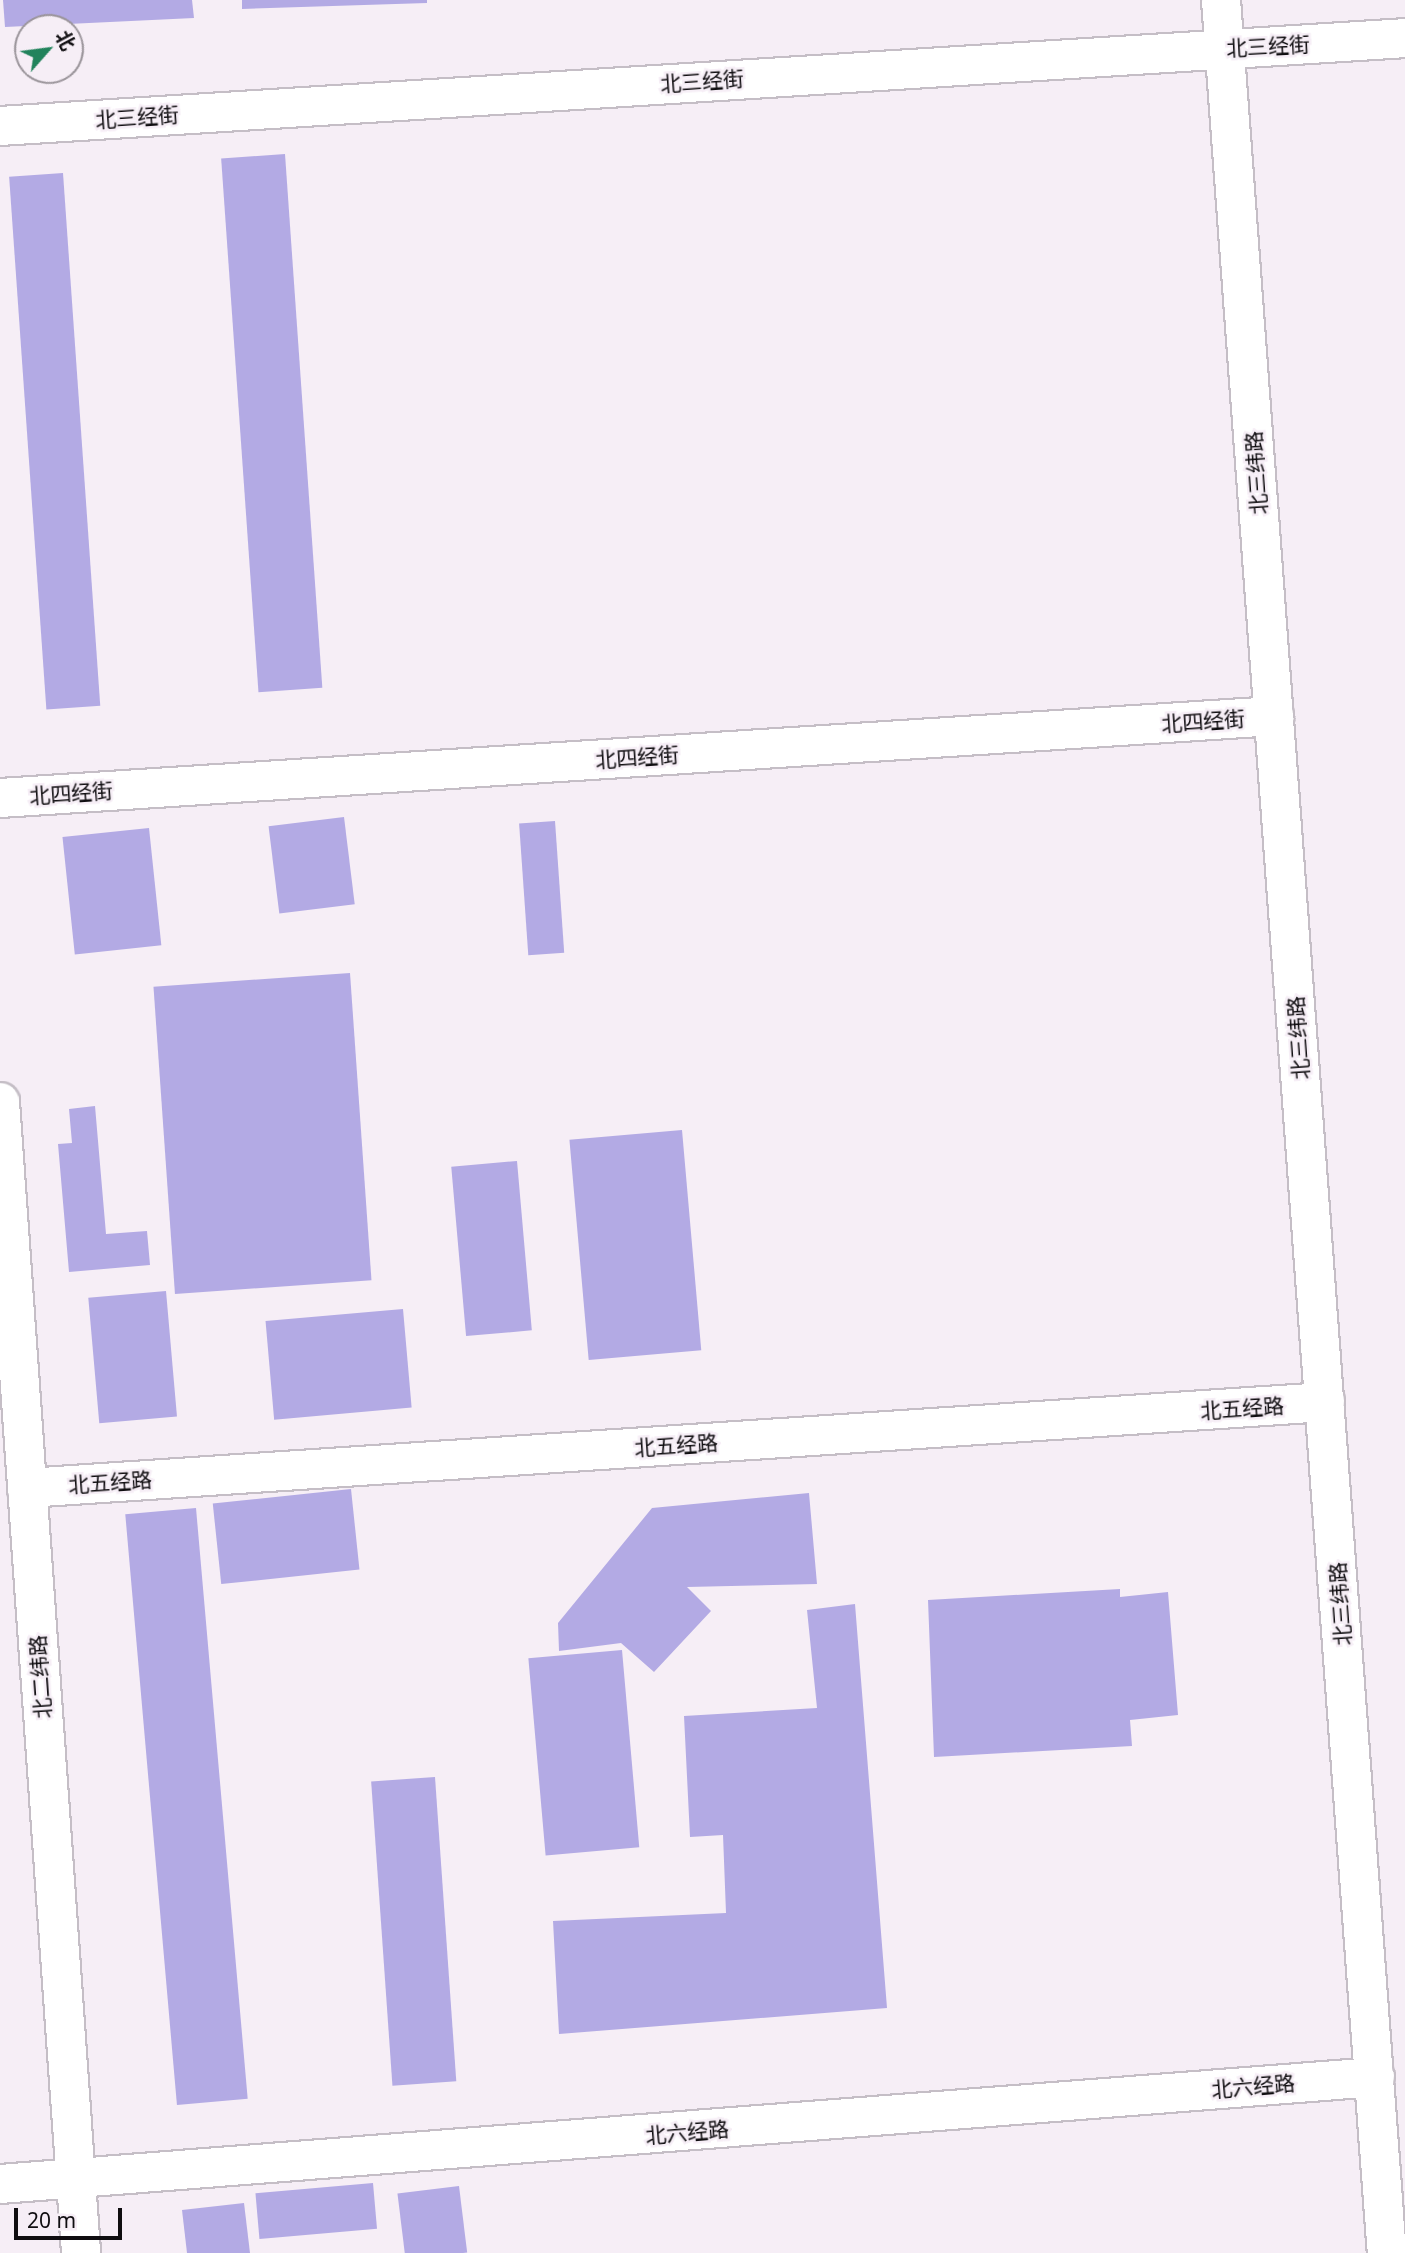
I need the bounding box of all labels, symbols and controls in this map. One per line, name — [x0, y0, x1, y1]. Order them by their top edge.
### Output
north arrow — [14, 14, 84, 84]
text: 北 — [50, 26, 82, 55]
street label: 北三经街 — [1225, 31, 1311, 61]
street label: 北三经街 — [659, 66, 745, 96]
street label: 北三经街 — [94, 102, 180, 132]
street label: 北三纬路 — [1241, 430, 1271, 516]
street label: 北四经街 — [1160, 706, 1246, 736]
street label: 北四经街 — [594, 742, 680, 772]
street label: 北四经街 — [28, 778, 114, 808]
street label: 北三纬路 — [1283, 995, 1313, 1081]
street label: 北五经路 — [1199, 1393, 1285, 1423]
street label: 北五经路 — [633, 1430, 719, 1460]
street label: 北五经路 — [67, 1467, 153, 1497]
street label: 北三纬路 — [1325, 1561, 1355, 1647]
street label: 北二纬路 — [25, 1634, 55, 1720]
street label: 北六经路 — [1210, 2070, 1296, 2102]
street label: 北六经路 — [644, 2116, 730, 2148]
scale bar — [18, 2194, 126, 2238]
text: 20 m — [27, 2206, 76, 2234]

